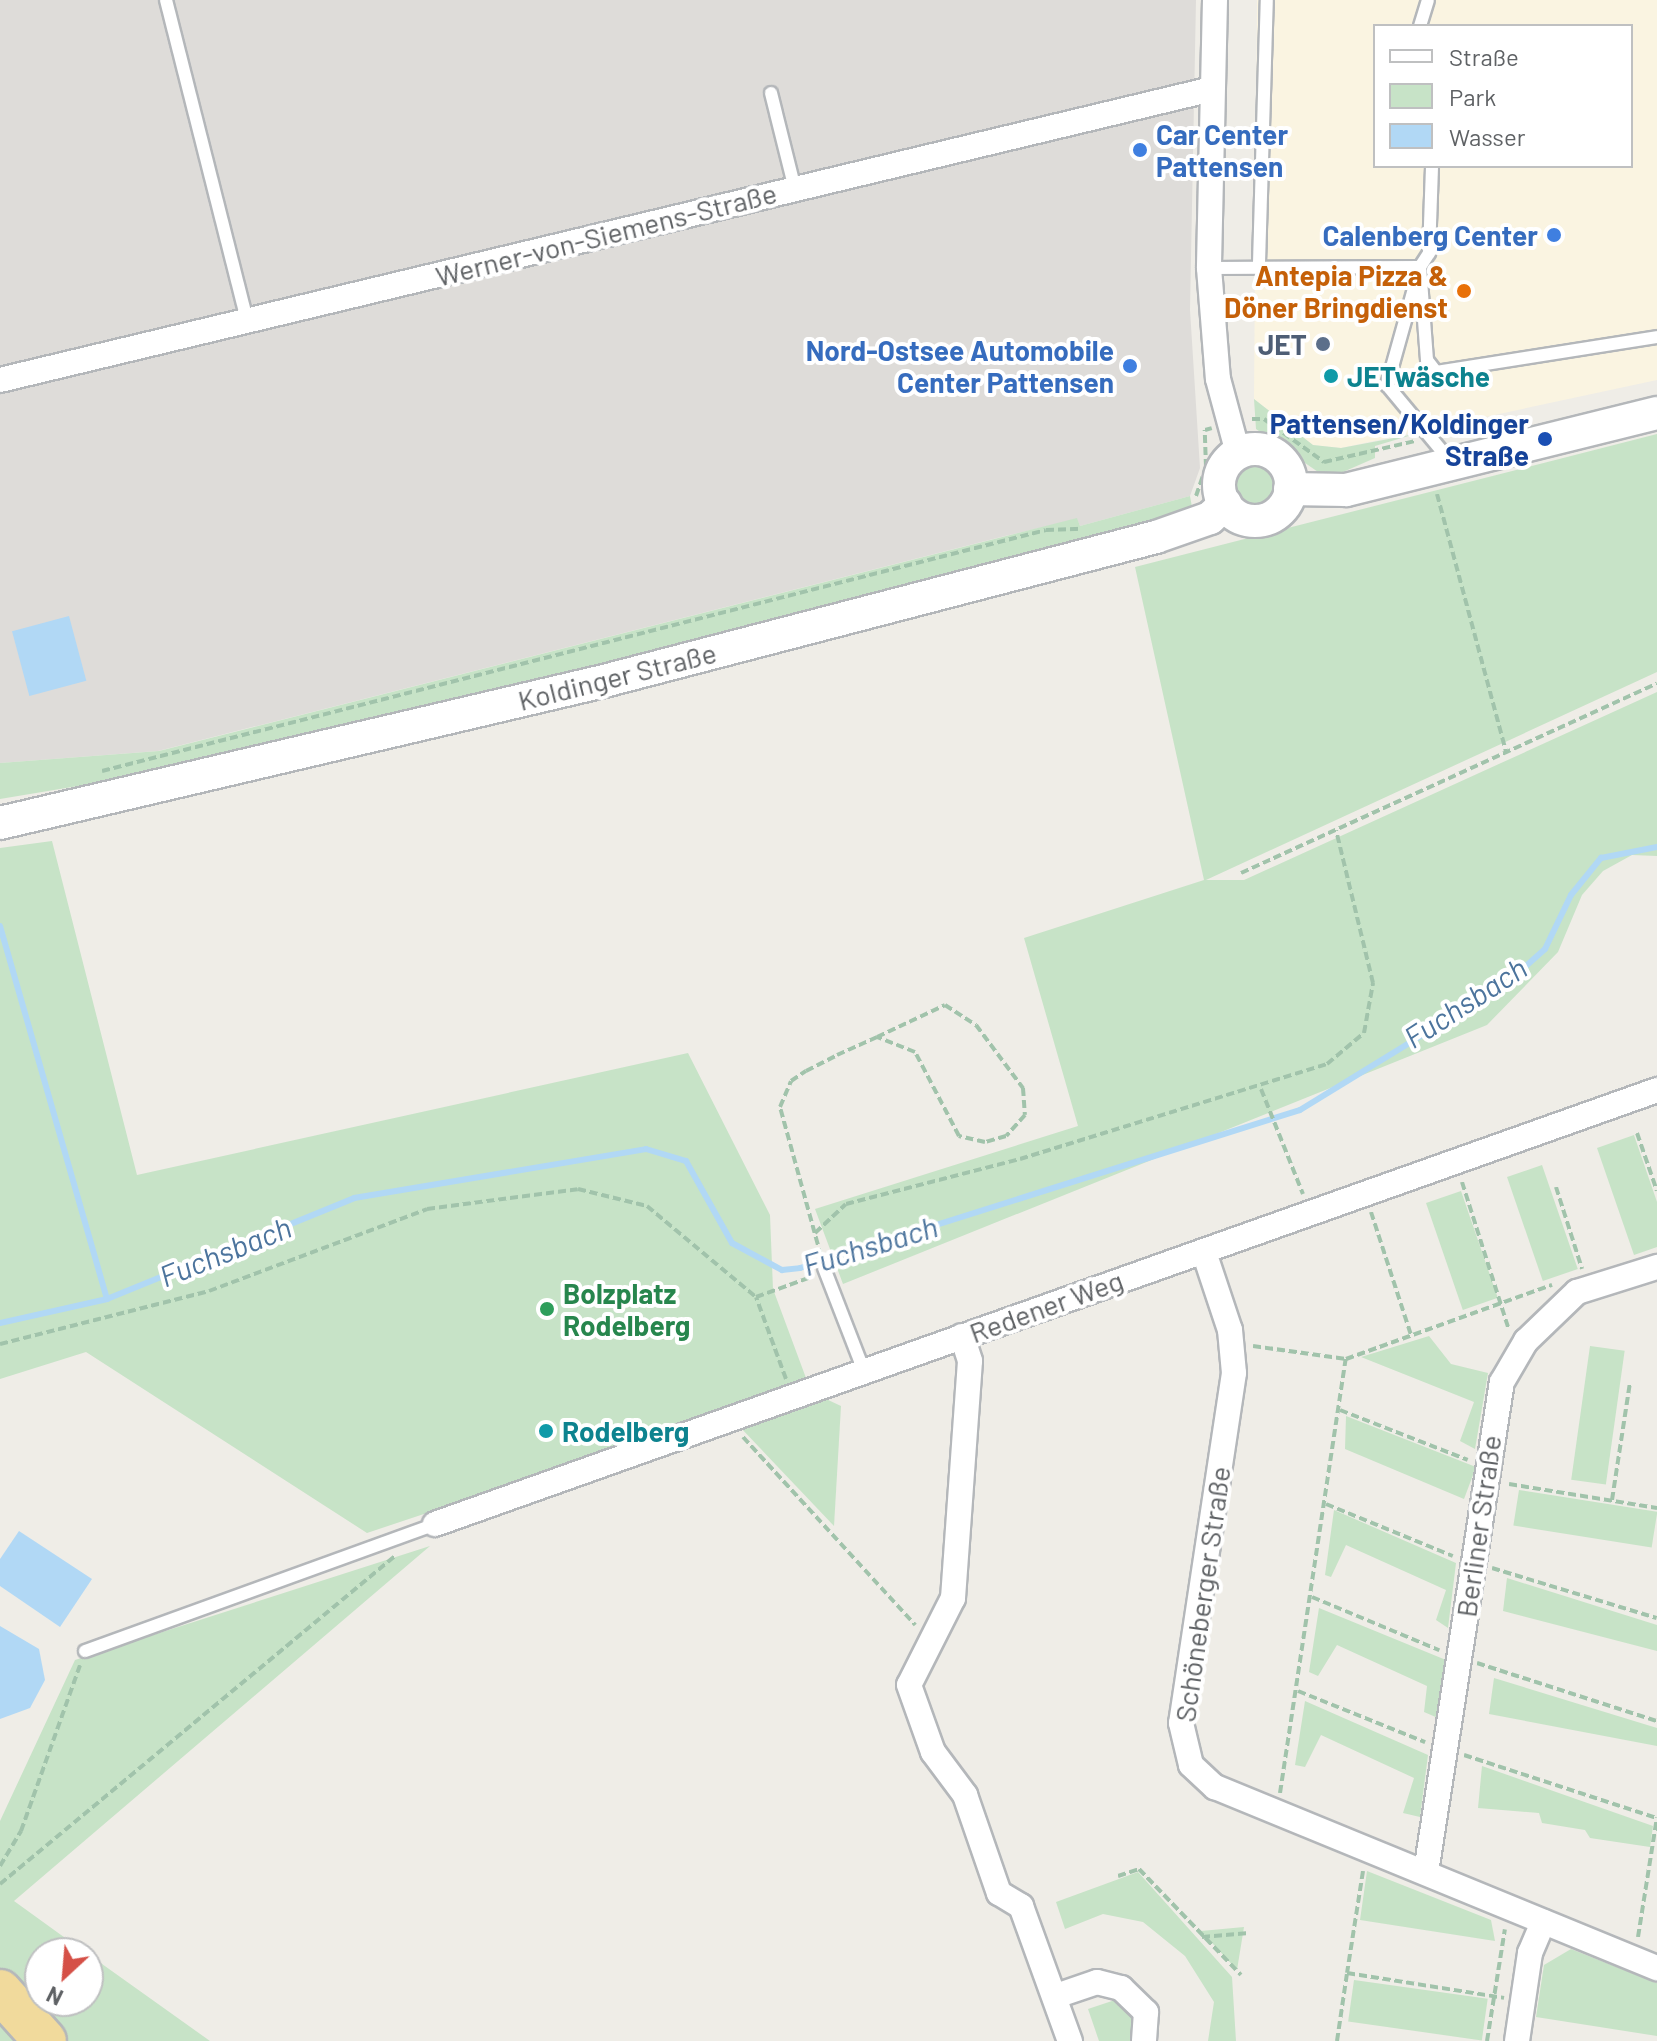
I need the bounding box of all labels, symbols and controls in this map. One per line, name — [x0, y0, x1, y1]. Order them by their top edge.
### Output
legend — [1373, 24, 1633, 168]
text: Straße — [1449, 42, 1519, 71]
text: Park — [1449, 82, 1496, 111]
place label: Car Center Pattensen — [1156, 117, 1288, 183]
text: Wasser — [1449, 122, 1525, 151]
marker: Car Center Pattensen — [1131, 141, 1149, 159]
street label: Werner-von-Siemens-Straße — [432, 175, 780, 293]
place label: Calenberg Center — [1323, 218, 1538, 252]
marker: Calenberg Center — [1545, 226, 1563, 244]
place label: Antepia Pizza & Döner Bringdienst — [1224, 258, 1448, 324]
marker: Antepia Pizza & Döner Bringdienst — [1455, 282, 1473, 300]
place label: JET — [1258, 327, 1307, 361]
place label: Nord-Ostsee Automobile Center Pattensen — [806, 333, 1114, 399]
marker: JET — [1314, 335, 1332, 353]
marker: Nord-Ostsee Automobile Center Pattensen — [1121, 357, 1139, 375]
place label: JETwäsche — [1347, 359, 1490, 393]
marker: JETwäsche — [1322, 367, 1340, 385]
place label: Pattensen/Koldinger Straße — [1270, 406, 1529, 472]
marker: Pattensen/Koldinger Straße — [1536, 430, 1554, 448]
street label: Koldinger Straße — [514, 635, 720, 717]
water label: Fuchsbach — [1397, 949, 1533, 1055]
water label: Fuchsbach — [798, 1207, 942, 1283]
water label: Fuchsbach — [154, 1208, 296, 1294]
street label: Redener Weg — [965, 1263, 1127, 1349]
place label: Bolzplatz Rodelberg — [563, 1276, 690, 1342]
marker: Bolzplatz Rodelberg — [538, 1300, 556, 1318]
place label: Rodelberg — [562, 1414, 689, 1448]
marker: Rodelberg — [537, 1422, 555, 1440]
street label: Berliner Straße — [1449, 1433, 1507, 1619]
street label: Schöneberger Straße — [1167, 1464, 1237, 1724]
north arrow — [24, 1937, 104, 2017]
text: N — [42, 1982, 67, 2012]

